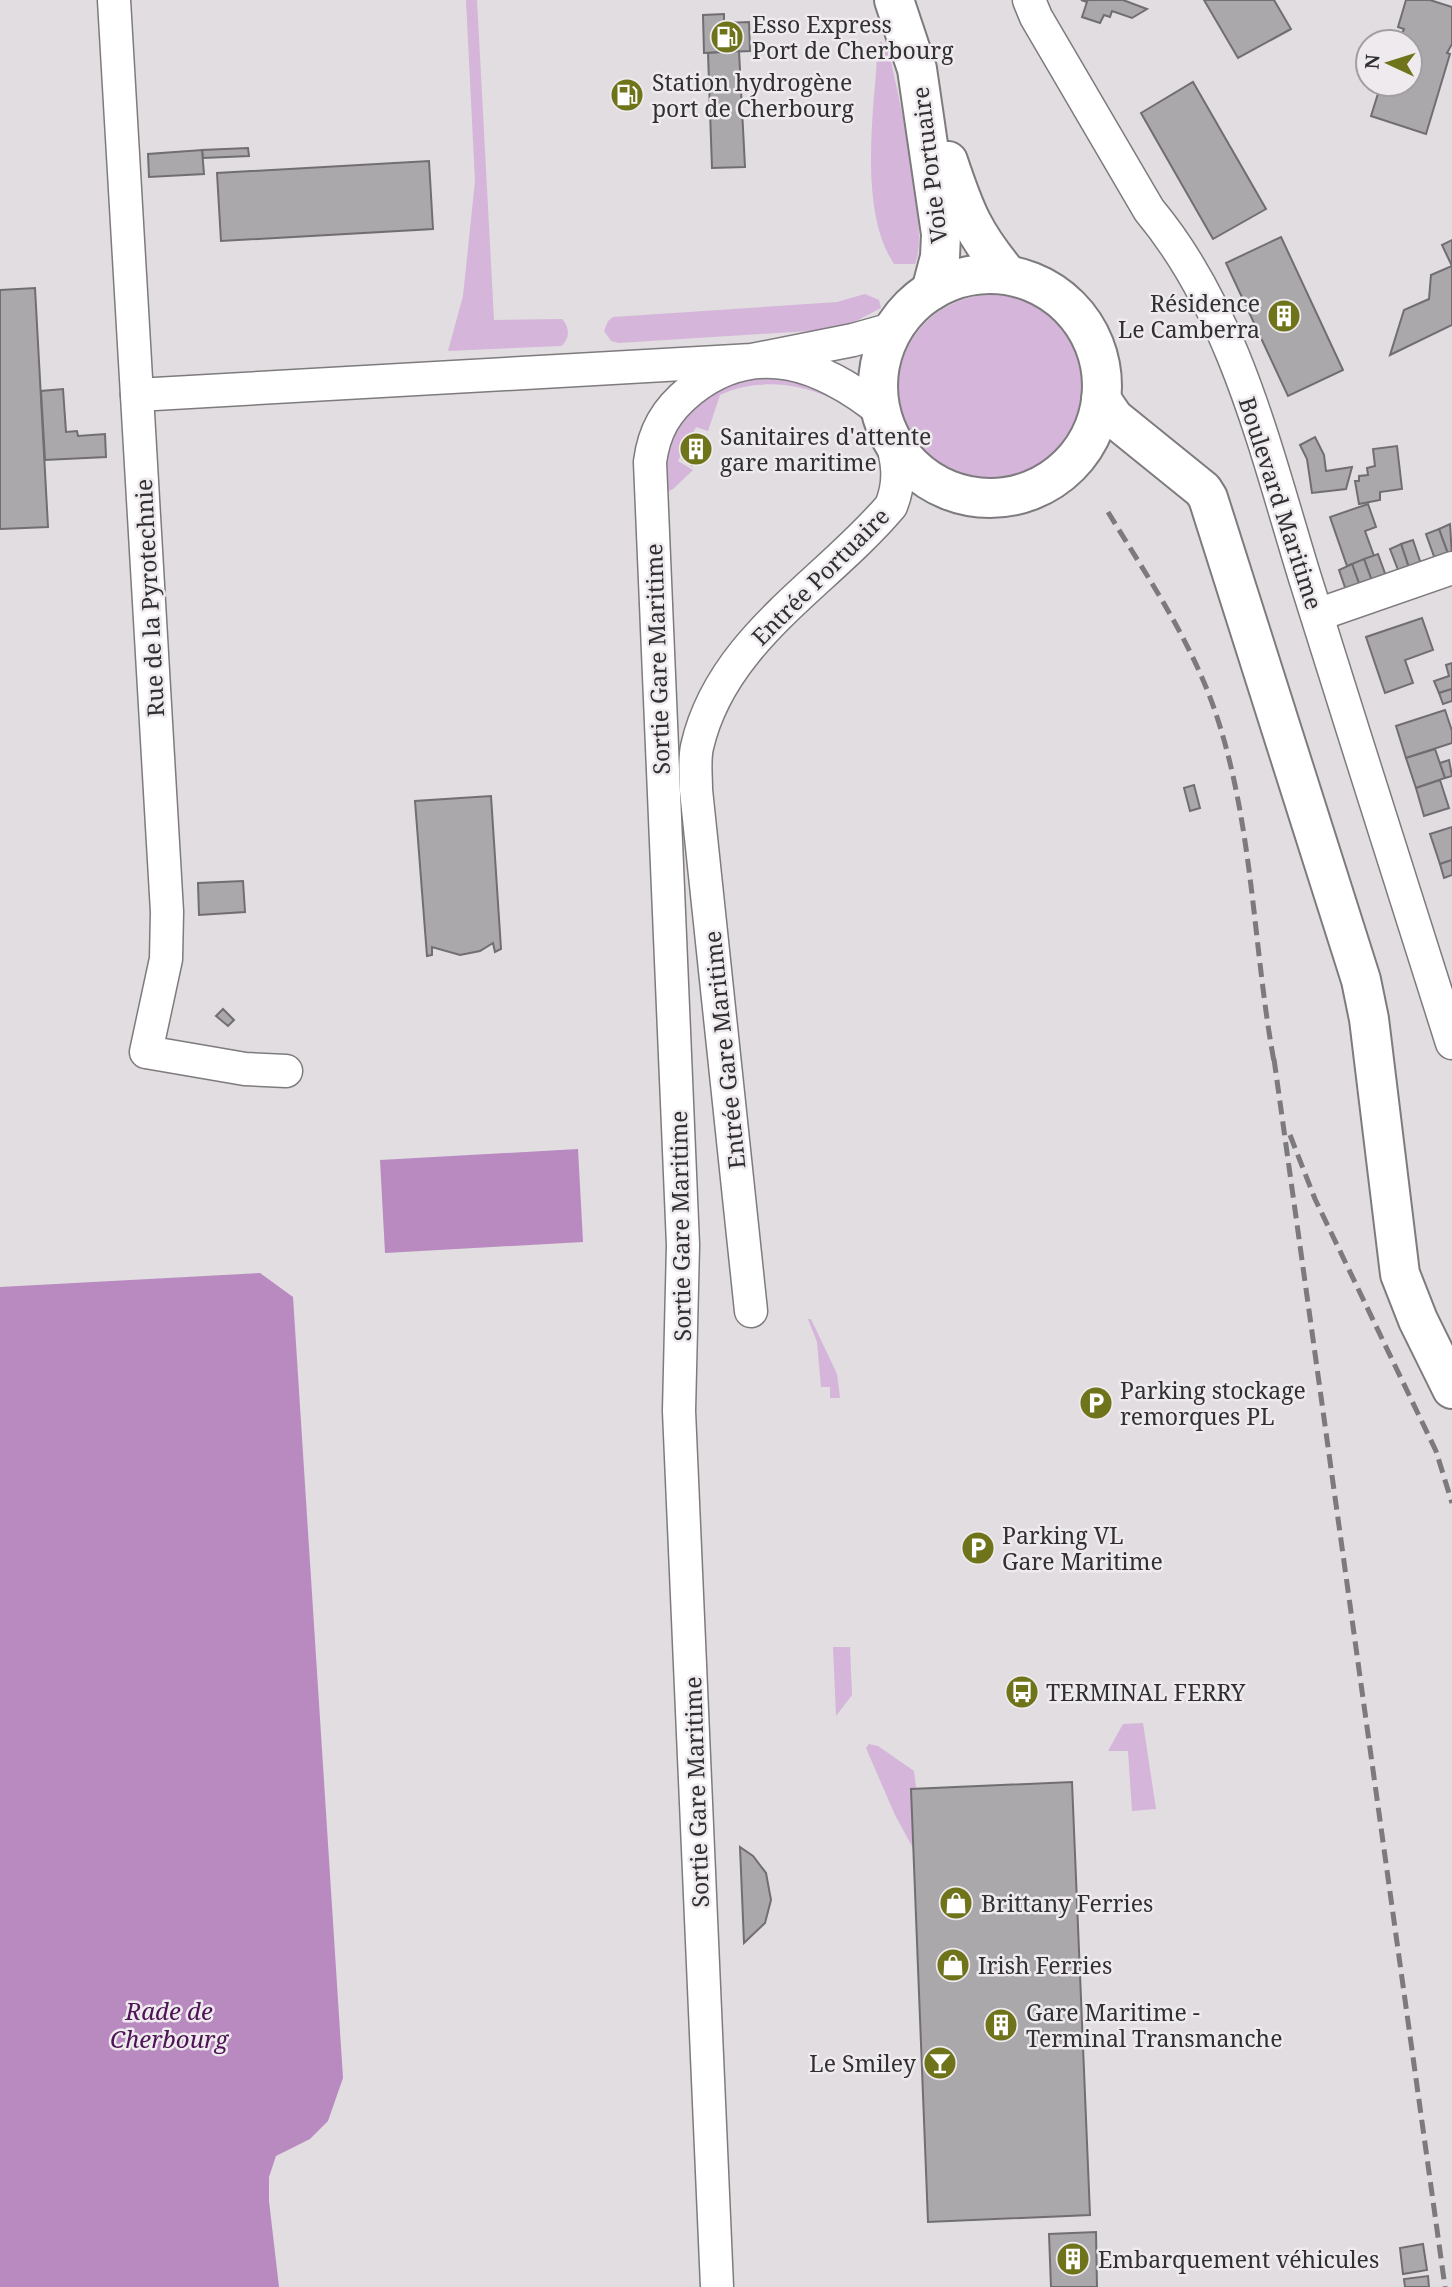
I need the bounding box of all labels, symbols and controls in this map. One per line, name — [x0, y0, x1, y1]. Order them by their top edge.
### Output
place label: Esso Express Port de Cherbourg — [752, 8, 954, 66]
fuel station icon: Esso Express Port de Cherbourg — [708, 18, 746, 56]
north arrow — [1354, 28, 1424, 98]
text: N — [1359, 53, 1386, 70]
place label: Station hydrogène port de Cherbourg — [652, 66, 854, 124]
fuel station icon: Station hydrogène port de Cherbourg — [608, 76, 646, 114]
street label: Voie Portuaire — [904, 85, 954, 245]
place label: Résidence Le Camberra — [1118, 287, 1260, 345]
building icon: Résidence Le Camberra — [1265, 297, 1303, 335]
street label: Boulevard Maritime — [1232, 393, 1330, 613]
place label: Sanitaires d'attente gare maritime — [720, 420, 931, 478]
building icon: Sanitaires d'attente gare maritime — [677, 430, 715, 468]
street label: Rue de la Pyrotechnie — [127, 478, 171, 718]
street label: Entrée Portuaire — [744, 500, 896, 652]
street label: Sortie Gare Maritime — [637, 543, 677, 775]
street label: Entrée Gare Maritime — [696, 929, 752, 1171]
street label: Sortie Gare Maritime — [662, 1110, 698, 1342]
place label: Parking stockage remorques PL — [1120, 1374, 1306, 1432]
parking icon: Parking stockage remorques PL — [1077, 1384, 1115, 1422]
place label: Parking VL Gare Maritime — [1002, 1519, 1163, 1577]
parking icon: Parking VL Gare Maritime — [959, 1529, 997, 1567]
bus stop icon: TERMINAL FERRY — [1003, 1673, 1041, 1711]
street label: Sortie Gare Maritime — [676, 1676, 716, 1908]
place label: TERMINAL FERRY — [1046, 1676, 1246, 1708]
shop icon: Brittany Ferries — [937, 1884, 975, 1922]
place label: Brittany Ferries — [981, 1887, 1153, 1919]
shop icon: Irish Ferries — [934, 1946, 972, 1984]
place label: Irish Ferries — [978, 1949, 1112, 1981]
water label: Rade de Cherbourg — [110, 1994, 230, 2055]
place label: Gare Maritime - Terminal Transmanche — [1026, 1996, 1282, 2054]
building icon: Gare Maritime - Terminal Transmanche — [982, 2006, 1020, 2044]
bar icon: Le Smiley — [921, 2044, 959, 2082]
place label: Le Smiley — [809, 2047, 916, 2079]
building icon: Embarquement véhicules — [1054, 2240, 1092, 2278]
place label: Embarquement véhicules — [1098, 2243, 1379, 2275]

